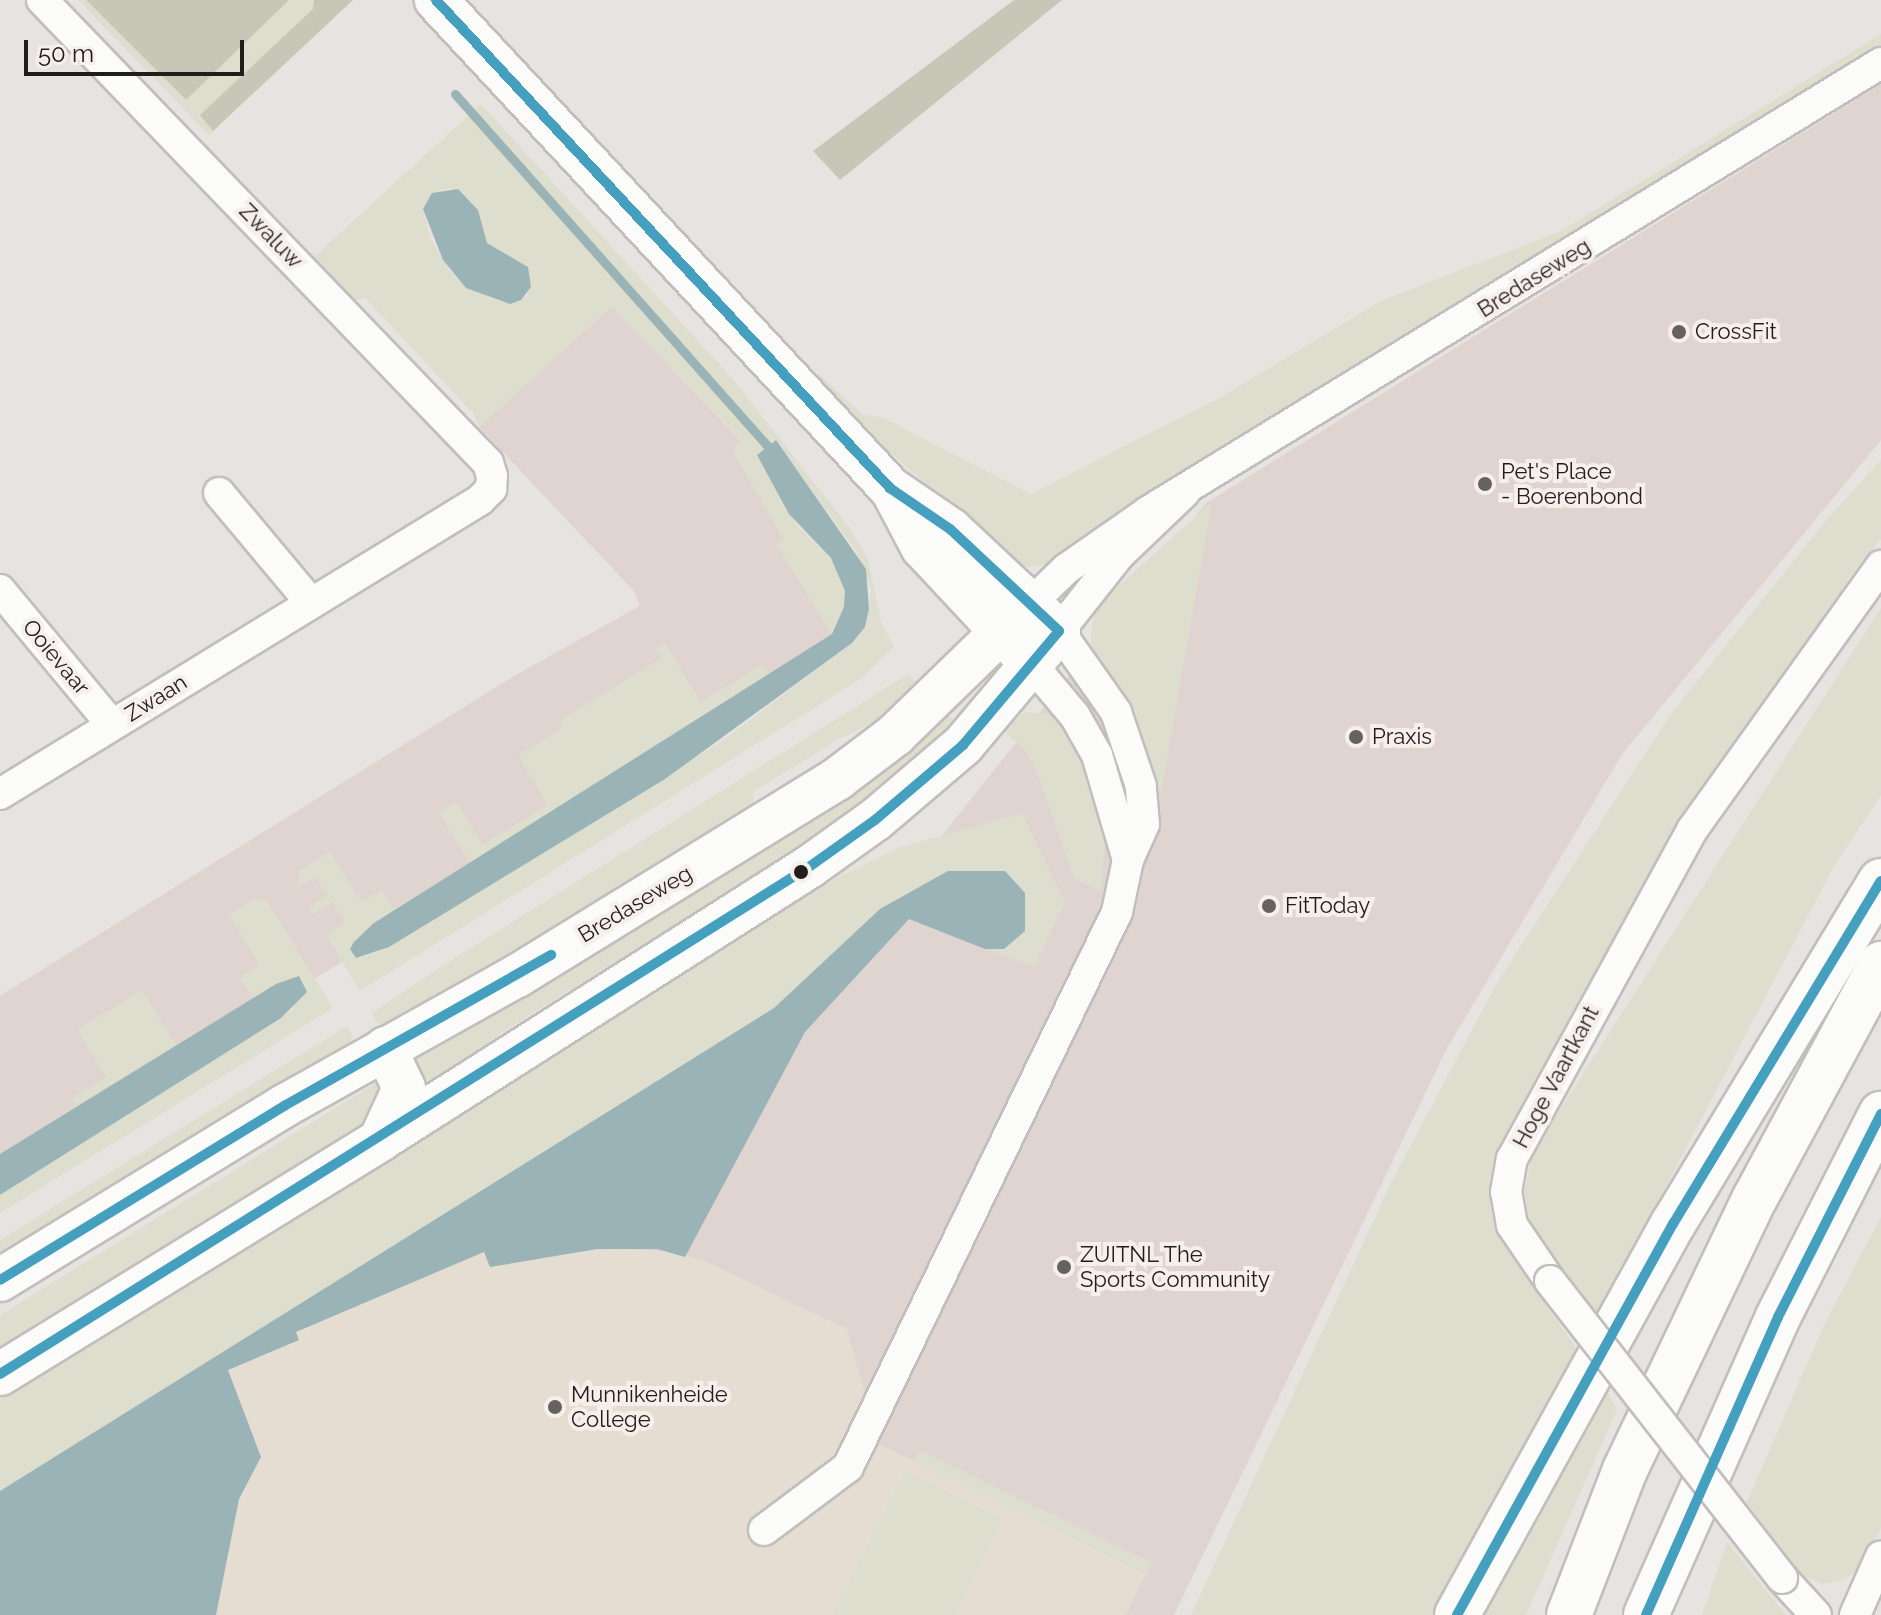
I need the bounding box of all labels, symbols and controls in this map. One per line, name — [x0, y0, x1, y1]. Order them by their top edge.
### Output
scale bar — [28, 24, 248, 74]
text: 50 m — [38, 39, 94, 68]
street label: Zwaluw — [234, 198, 308, 274]
street label: Bredaseweg — [1473, 233, 1595, 323]
place label: CrossFit — [1695, 319, 1777, 345]
marker: CrossFit — [1670, 323, 1688, 341]
place label: Pet's Place - Boerenbond — [1501, 458, 1643, 510]
marker: Pet's Place - Boerenbond — [1476, 475, 1494, 493]
street label: Ooievaar — [17, 614, 95, 700]
street label: Zwaan — [120, 669, 192, 727]
place label: Praxis — [1372, 724, 1432, 750]
marker: Praxis — [1347, 728, 1365, 746]
street label: Bredaseweg — [573, 860, 697, 948]
unlabelled marker — [793, 864, 809, 880]
place label: FitToday — [1285, 893, 1370, 919]
marker: FitToday — [1260, 897, 1278, 915]
street label: Hoge Vaartkant — [1507, 1001, 1605, 1153]
place label: ZUITNL The Sports Community — [1080, 1241, 1270, 1292]
marker: ZUITNL The Sports Community — [1055, 1258, 1073, 1276]
place label: Munnikenheide College — [571, 1381, 728, 1432]
marker: Munnikenheide College — [546, 1398, 564, 1416]

